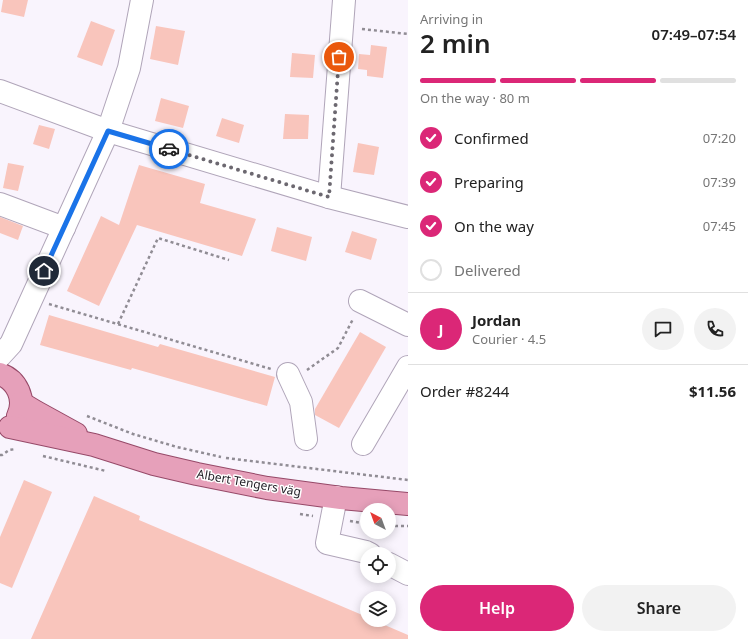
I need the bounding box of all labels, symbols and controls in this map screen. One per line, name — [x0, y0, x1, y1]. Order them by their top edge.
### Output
text: Arriving in — [420, 10, 483, 28]
text: 07:49–07:54 — [652, 24, 736, 44]
text: 2 min — [420, 25, 491, 61]
pin — [322, 40, 356, 74]
icon: bag — [328, 46, 350, 68]
text: On the way · 80 m — [420, 89, 530, 107]
icon: check — [420, 127, 442, 149]
text: Confirmed — [454, 128, 529, 148]
courier — [149, 129, 189, 169]
text: 07:20 — [703, 129, 736, 147]
icon: car — [158, 138, 180, 160]
icon: check — [420, 171, 442, 193]
text: Preparing — [454, 172, 524, 192]
text: 07:39 — [703, 173, 736, 191]
icon: check — [420, 215, 442, 237]
text: On the way — [454, 216, 534, 236]
text: 07:45 — [703, 217, 736, 235]
pin — [27, 254, 61, 288]
icon: home — [33, 260, 55, 282]
text: Delivered — [454, 260, 521, 280]
button: chat — [642, 308, 684, 350]
button: phone — [694, 308, 736, 350]
text: Jordan — [472, 310, 521, 330]
text: J — [439, 319, 443, 339]
text: Courier · 4.5 — [472, 330, 546, 348]
text: Order #8244 — [420, 381, 509, 401]
text: $11.56 — [689, 381, 736, 401]
street label: Albert Tengers väg — [196, 465, 303, 500]
north arrow — [360, 503, 396, 539]
map controls — [360, 503, 396, 627]
button: locate — [360, 547, 396, 583]
button: Help — [420, 585, 574, 631]
button: Share — [582, 585, 736, 631]
button: layers — [360, 591, 396, 627]

